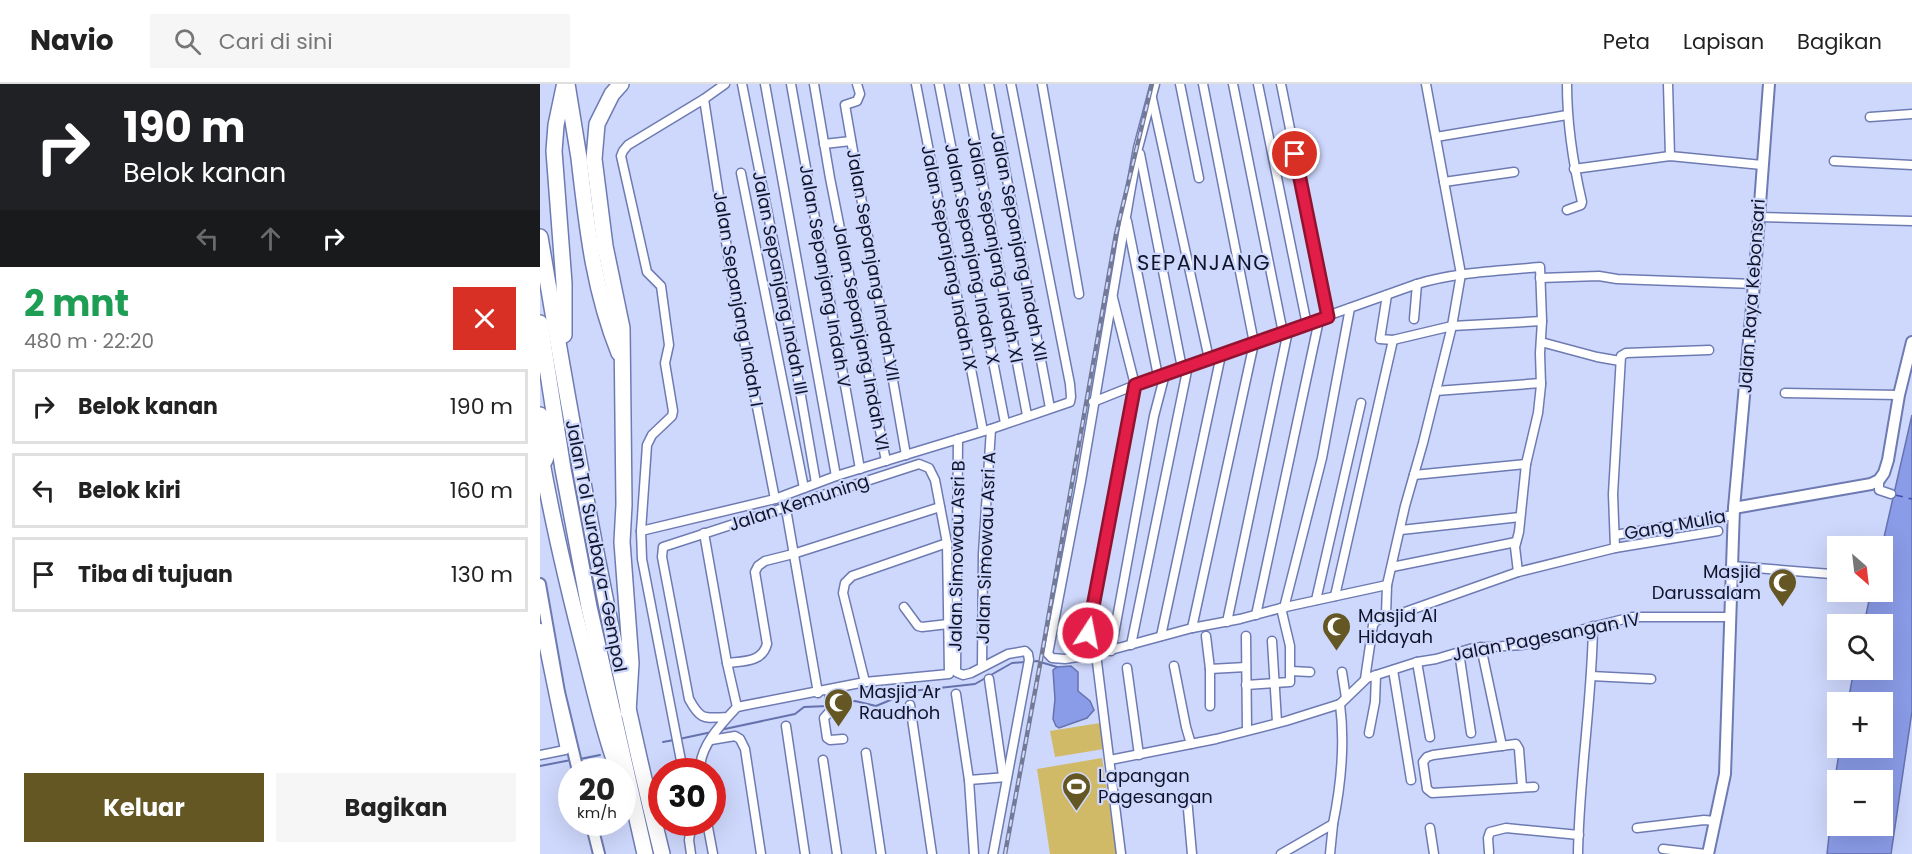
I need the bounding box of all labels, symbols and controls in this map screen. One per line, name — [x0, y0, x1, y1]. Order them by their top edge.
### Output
search box — [150, 14, 570, 68]
text: Navio — [30, 21, 114, 60]
icon: search — [171, 25, 204, 58]
text: Cari di sini — [219, 26, 333, 57]
text: Peta — [1603, 27, 1650, 56]
text: Lapisan — [1683, 27, 1764, 56]
text: Bagikan — [1797, 27, 1882, 56]
text: 190 m — [123, 98, 245, 157]
icon: right — [24, 108, 102, 186]
pin — [1269, 128, 1320, 179]
street label: Jalan Sepanjang Indah XII — [986, 129, 1052, 363]
icon: arrive — [1278, 137, 1311, 170]
street label: Jalan Sepanjang Indah XI — [939, 141, 1006, 367]
street label: Jalan Sepanjang Indah X — [940, 141, 1004, 367]
street label: Jalan Sepanjang Indah IX — [915, 143, 984, 373]
street label: Jalan Sepanjang Indah VII — [842, 147, 904, 383]
text: Belok kanan — [123, 154, 286, 191]
street label: Jalan Sepanjang Indah V — [794, 162, 857, 389]
street label: Jalan Sepanjang Indah III — [747, 169, 814, 397]
street label: Jalan Sepanjang Indah I — [707, 189, 770, 409]
street label: Jalan Raya Kebonsari — [1732, 198, 1771, 394]
icon: left — [191, 222, 224, 255]
icon: ahead — [254, 222, 287, 255]
icon: right — [317, 222, 350, 255]
street label: Jalan Sepanjang Indah VI — [828, 222, 894, 452]
district label: SEPANJANG — [1137, 248, 1271, 277]
text: 2 mnt — [24, 278, 129, 329]
button: close — [453, 287, 516, 350]
text: 480 m · 22:20 — [24, 327, 154, 355]
icon: right — [27, 390, 60, 423]
text: Belok kanan — [78, 391, 218, 422]
text: 190 m — [450, 391, 513, 422]
street label: Jalan Tol Surabaya–Gempol — [560, 418, 633, 674]
street label: Jalan Simowau Asri A — [970, 451, 1001, 645]
street label: Jalan Simowau Asri B — [942, 460, 971, 652]
street label: Jalan Kemuning — [725, 468, 872, 537]
icon: left — [27, 474, 60, 507]
text: Belok kiri — [78, 475, 181, 506]
text: 160 m — [450, 475, 513, 506]
street label: Gang Mulia — [1622, 503, 1728, 546]
north arrow — [1827, 536, 1893, 602]
map controls — [1827, 536, 1893, 836]
icon: arrive — [27, 558, 60, 591]
text: Tiba di tujuan — [78, 559, 233, 590]
text: 130 m — [451, 559, 513, 590]
place label: Masjid Darussalam — [1652, 559, 1761, 605]
mosque icon: Masjid Darussalam — [1766, 566, 1798, 608]
position arrow — [1056, 601, 1120, 665]
place label: Masjid Al Hidayah — [1358, 603, 1438, 649]
street label: Jalan Pagesangan IV — [1450, 606, 1642, 667]
mosque icon: Masjid Al Hidayah — [1321, 610, 1353, 652]
button: search — [1827, 614, 1893, 680]
place label: Masjid Ar Raudhoh — [859, 679, 941, 725]
mosque icon: Masjid Ar Raudhoh — [822, 686, 854, 728]
button: + — [1827, 692, 1893, 758]
speed limit sign: 30 — [648, 758, 726, 836]
place label: Lapangan Pagesangan — [1098, 763, 1213, 809]
text: 20 — [579, 768, 615, 811]
sports icon: Lapangan Pagesangan — [1061, 770, 1093, 812]
button: − — [1827, 770, 1893, 836]
button: Keluar — [24, 773, 264, 842]
button: Bagikan — [276, 773, 516, 842]
text: km/h — [577, 802, 617, 823]

